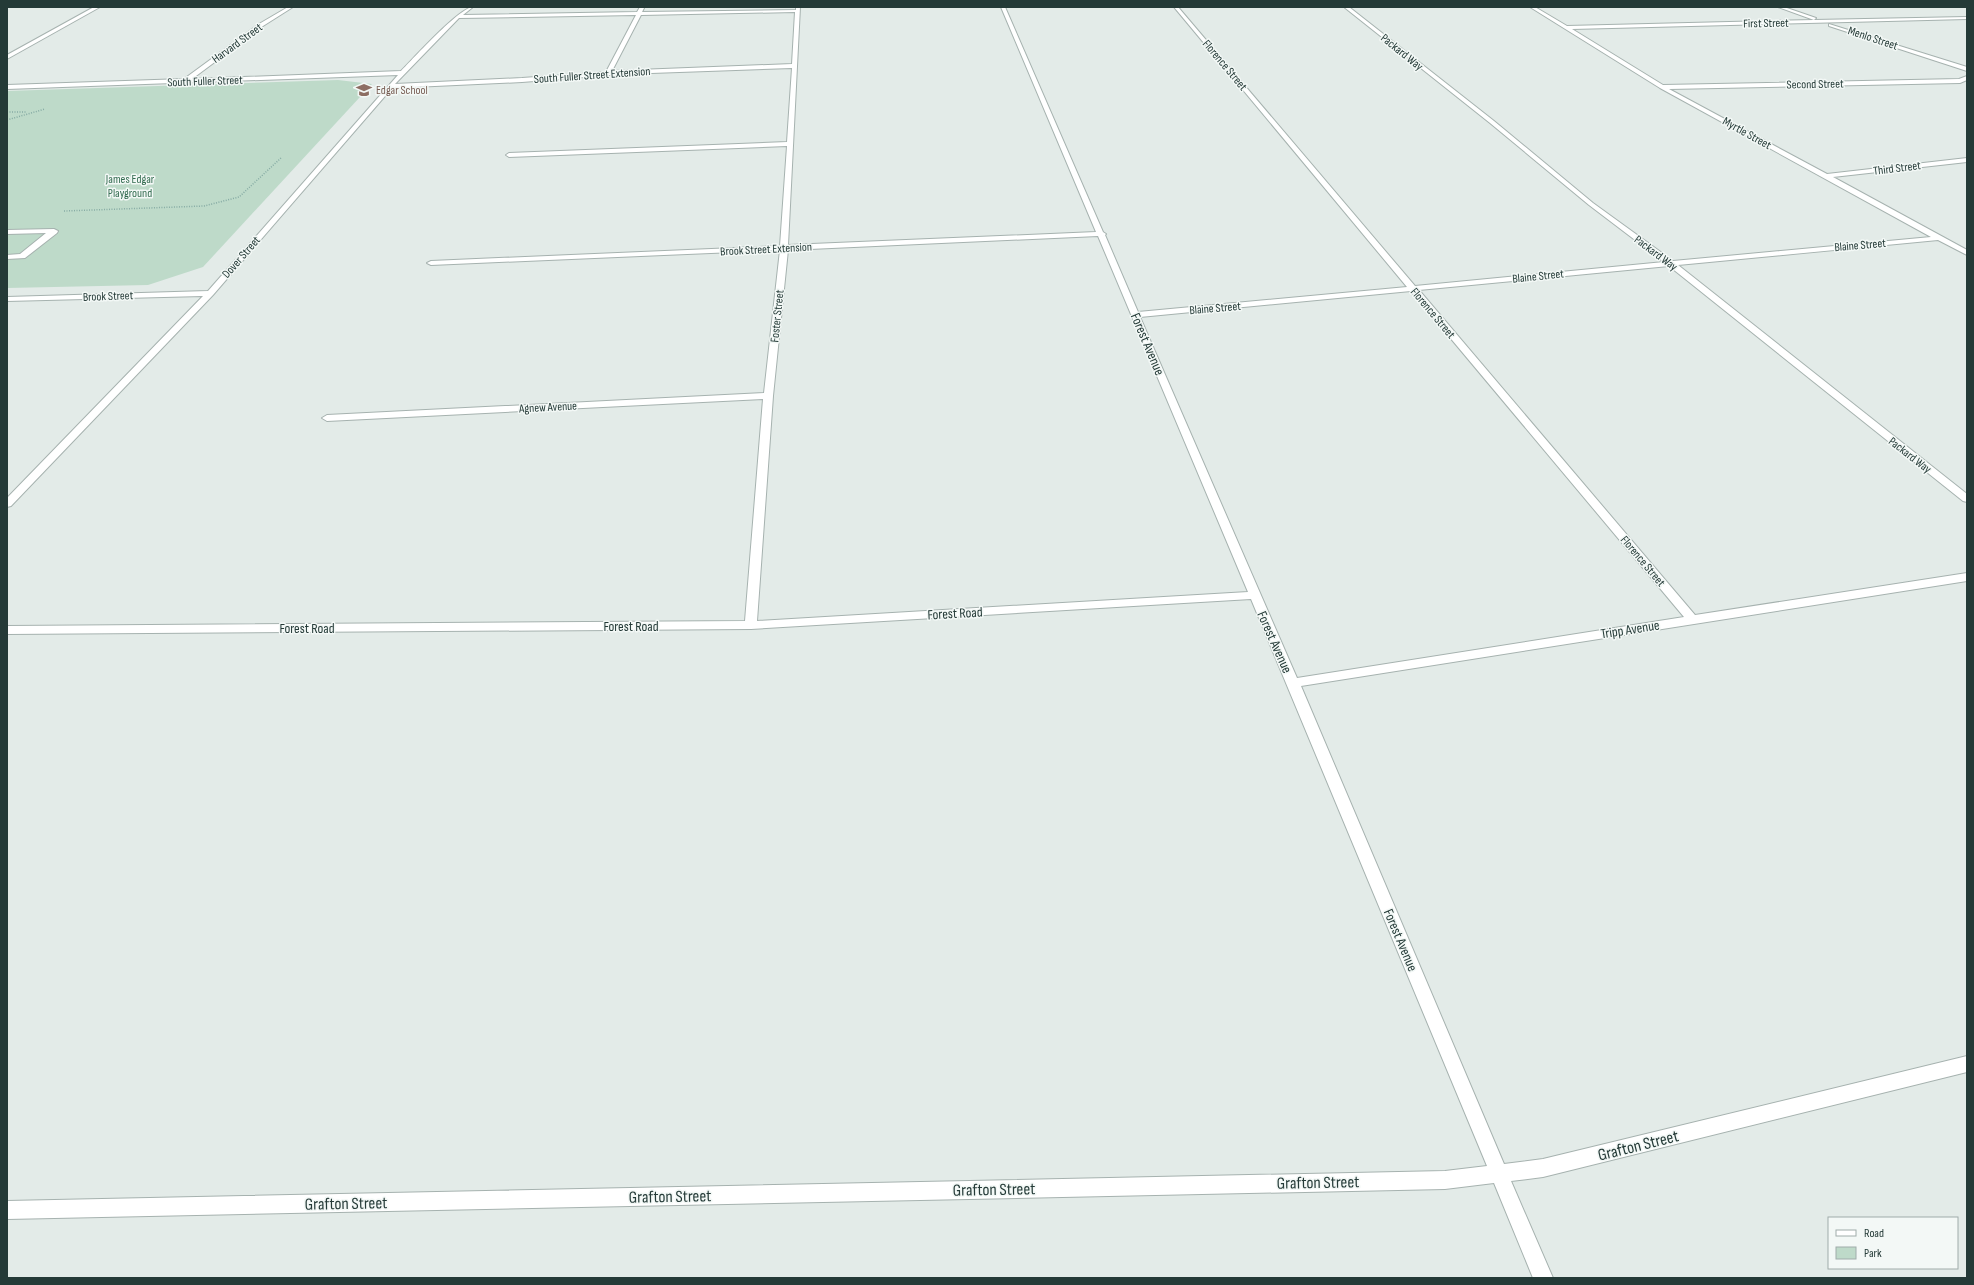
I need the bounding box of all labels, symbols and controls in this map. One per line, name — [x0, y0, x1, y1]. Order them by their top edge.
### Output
street label: First Street — [1743, 16, 1789, 31]
street label: Harvard Street — [209, 20, 266, 67]
street label: Menlo Street — [1846, 23, 1900, 54]
street label: Packard Way — [1377, 31, 1426, 74]
street label: Florence Street — [1199, 37, 1250, 94]
street label: South Fuller Street Extension — [533, 64, 651, 87]
street label: South Fuller Street — [167, 73, 243, 90]
street label: Second Street — [1786, 76, 1844, 92]
school or university icon: Edgar School — [355, 81, 373, 99]
place label: Edgar School — [376, 83, 428, 98]
street label: Myrtle Street — [1720, 114, 1774, 153]
street label: Third Street — [1873, 158, 1922, 179]
park label: James Edgar Playground — [105, 172, 155, 201]
street label: Packard Way — [1631, 232, 1681, 275]
street label: Dover Street — [219, 233, 264, 281]
street label: Blaine Street — [1834, 236, 1887, 255]
street label: Brook Street Extension — [720, 240, 812, 259]
street label: Blaine Street — [1512, 266, 1565, 287]
street label: Florence Street — [1407, 285, 1458, 342]
street label: Brook Street — [83, 288, 134, 305]
street label: Foster Street — [767, 289, 788, 343]
street label: Blaine Street — [1189, 299, 1242, 318]
street label: Forest Avenue — [1127, 310, 1168, 378]
street label: Agnew Avenue — [518, 398, 578, 417]
street label: Packard Way — [1885, 434, 1934, 477]
street label: Florence Street — [1617, 533, 1668, 590]
street label: Forest Road — [927, 604, 983, 623]
street label: Forest Avenue — [1253, 609, 1296, 676]
street label: Tripp Avenue — [1599, 616, 1661, 643]
street label: Forest Road — [603, 618, 659, 635]
street label: Forest Road — [279, 620, 335, 637]
street label: Forest Avenue — [1380, 906, 1421, 974]
street label: Grafton Street — [1596, 1126, 1681, 1166]
street label: Grafton Street — [1277, 1172, 1359, 1194]
street label: Grafton Street — [953, 1179, 1035, 1201]
street label: Grafton Street — [629, 1186, 711, 1208]
street label: Grafton Street — [305, 1193, 387, 1215]
legend — [1828, 1217, 1958, 1269]
text: Road — [1864, 1226, 1884, 1241]
text: Park — [1864, 1246, 1882, 1261]

